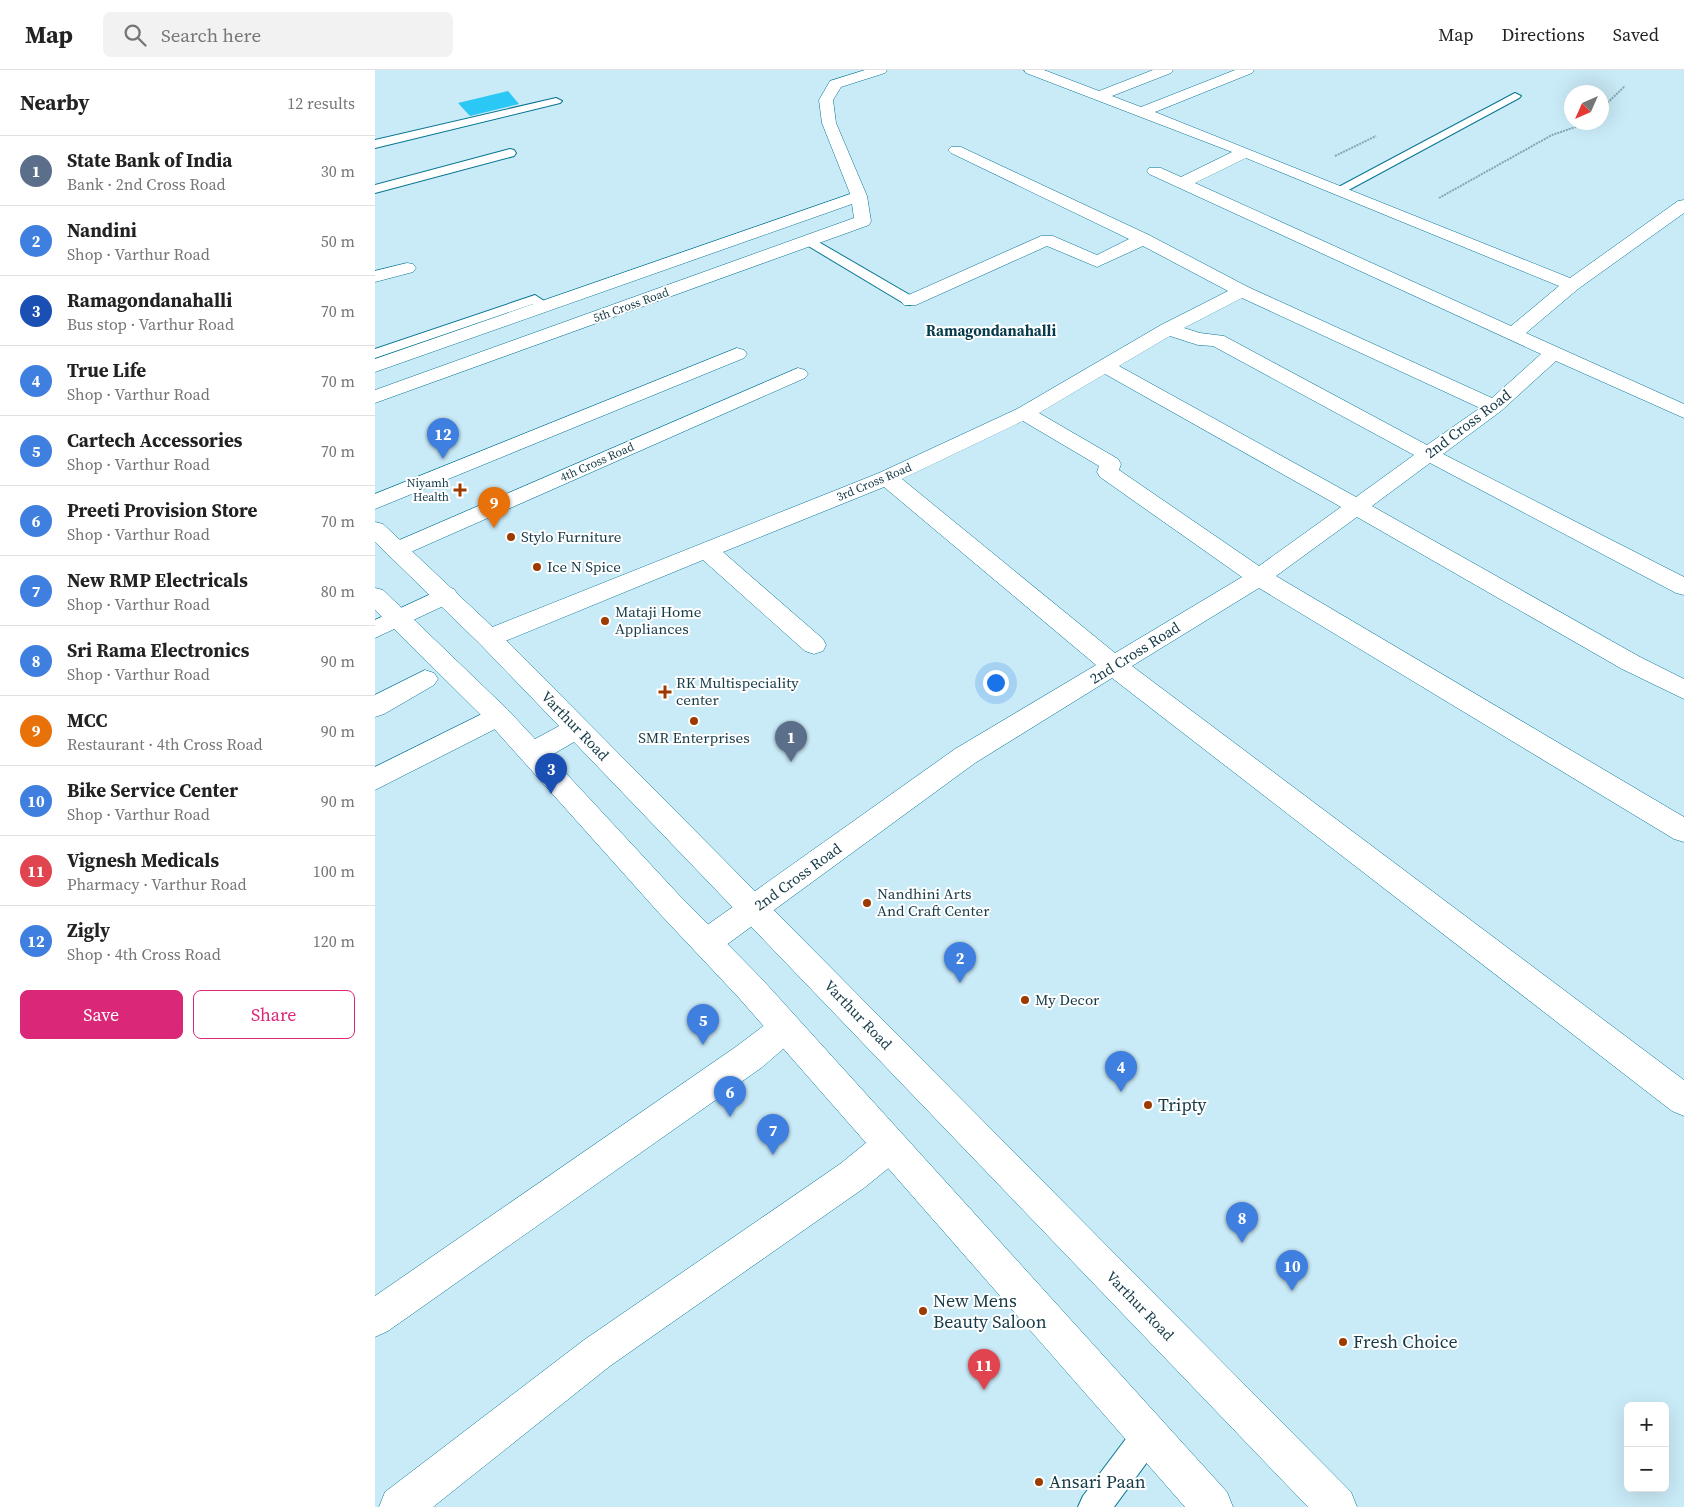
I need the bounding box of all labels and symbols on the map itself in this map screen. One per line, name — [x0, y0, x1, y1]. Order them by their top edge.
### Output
north arrow — [1564, 85, 1609, 130]
street label: 5th Cross Road — [591, 284, 671, 326]
district label: Ramagondanahalli — [926, 320, 1056, 341]
street label: 2nd Cross Road — [1420, 384, 1516, 463]
pin: 12 — [427, 418, 459, 459]
street label: 4th Cross Road — [557, 438, 637, 485]
street label: 3rd Cross Road — [834, 459, 914, 505]
place label: Niyamh Health — [407, 475, 449, 505]
marker: Niyamh Health — [453, 483, 467, 497]
pin: 9 — [478, 487, 510, 528]
place label: Stylo Furniture — [521, 526, 622, 547]
marker: Stylo Furniture — [505, 531, 517, 543]
place label: Ice N Spice — [547, 556, 621, 577]
marker: Ice N Spice — [531, 561, 543, 573]
place label: Mataji Home Appliances — [615, 601, 702, 639]
marker: Mataji Home Appliances — [599, 615, 611, 627]
street label: 2nd Cross Road — [1085, 616, 1184, 689]
your location — [983, 670, 1009, 696]
place label: RK Multispeciality center — [676, 672, 799, 710]
marker: RK Multispeciality center — [658, 685, 672, 699]
street label: Varthur Road — [537, 686, 614, 765]
marker: SMR Enterprises — [688, 715, 700, 727]
pin: 1 — [775, 721, 807, 762]
place label: SMR Enterprises — [638, 727, 750, 748]
pin: 3 — [535, 753, 567, 794]
street label: 2nd Cross Road — [750, 838, 846, 915]
place label: Nandhini Arts And Craft Center — [877, 883, 990, 921]
marker: Nandhini Arts And Craft Center — [861, 897, 873, 909]
pin: 2 — [944, 942, 976, 983]
street label: Varthur Road — [820, 975, 897, 1054]
place label: My Decor — [1035, 989, 1100, 1010]
marker: My Decor — [1019, 994, 1031, 1006]
pin: 5 — [687, 1004, 719, 1045]
pin: 4 — [1105, 1051, 1137, 1092]
pin: 6 — [714, 1076, 746, 1117]
place label: Tripty — [1158, 1092, 1207, 1117]
marker: Tripty — [1142, 1099, 1154, 1111]
pin: 7 — [757, 1114, 789, 1155]
pin: 8 — [1226, 1202, 1258, 1243]
pin: 10 — [1276, 1250, 1308, 1291]
street label: Varthur Road — [1102, 1266, 1179, 1345]
place label: New Mens Beauty Saloon — [933, 1288, 1047, 1334]
marker: New Mens Beauty Saloon — [917, 1305, 929, 1317]
place label: Fresh Choice — [1353, 1329, 1458, 1354]
marker: Fresh Choice — [1337, 1336, 1349, 1348]
pin: 11 — [968, 1349, 1000, 1390]
place label: Ansari Paan — [1049, 1469, 1146, 1494]
marker: Ansari Paan — [1033, 1476, 1045, 1488]

